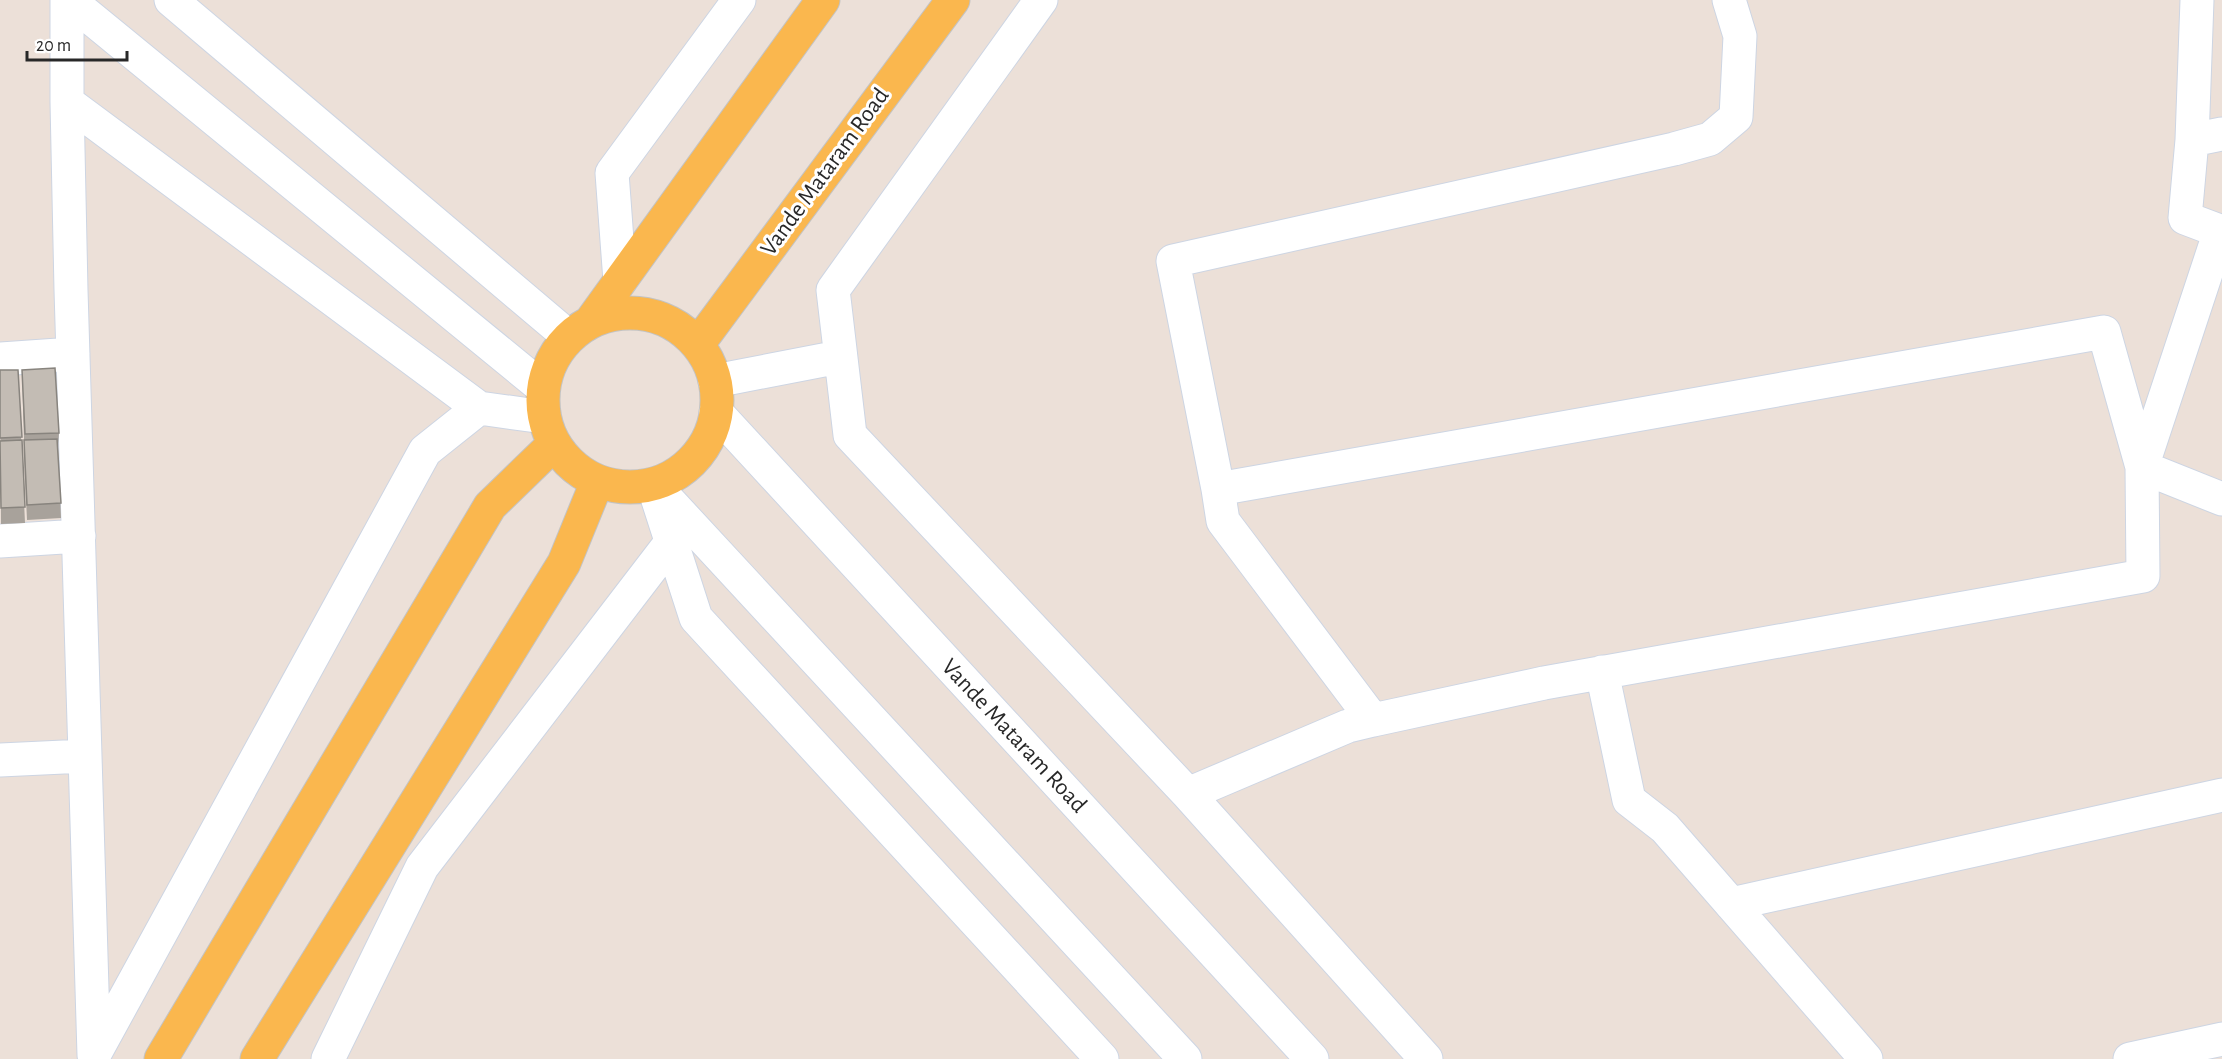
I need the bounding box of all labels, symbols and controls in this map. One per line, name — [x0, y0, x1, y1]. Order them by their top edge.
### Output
scale bar — [27, 24, 128, 62]
text: 20 m — [36, 37, 71, 55]
street label: Vande Mataram Road — [756, 84, 894, 260]
street label: Vande Mataram Road — [937, 655, 1091, 817]

